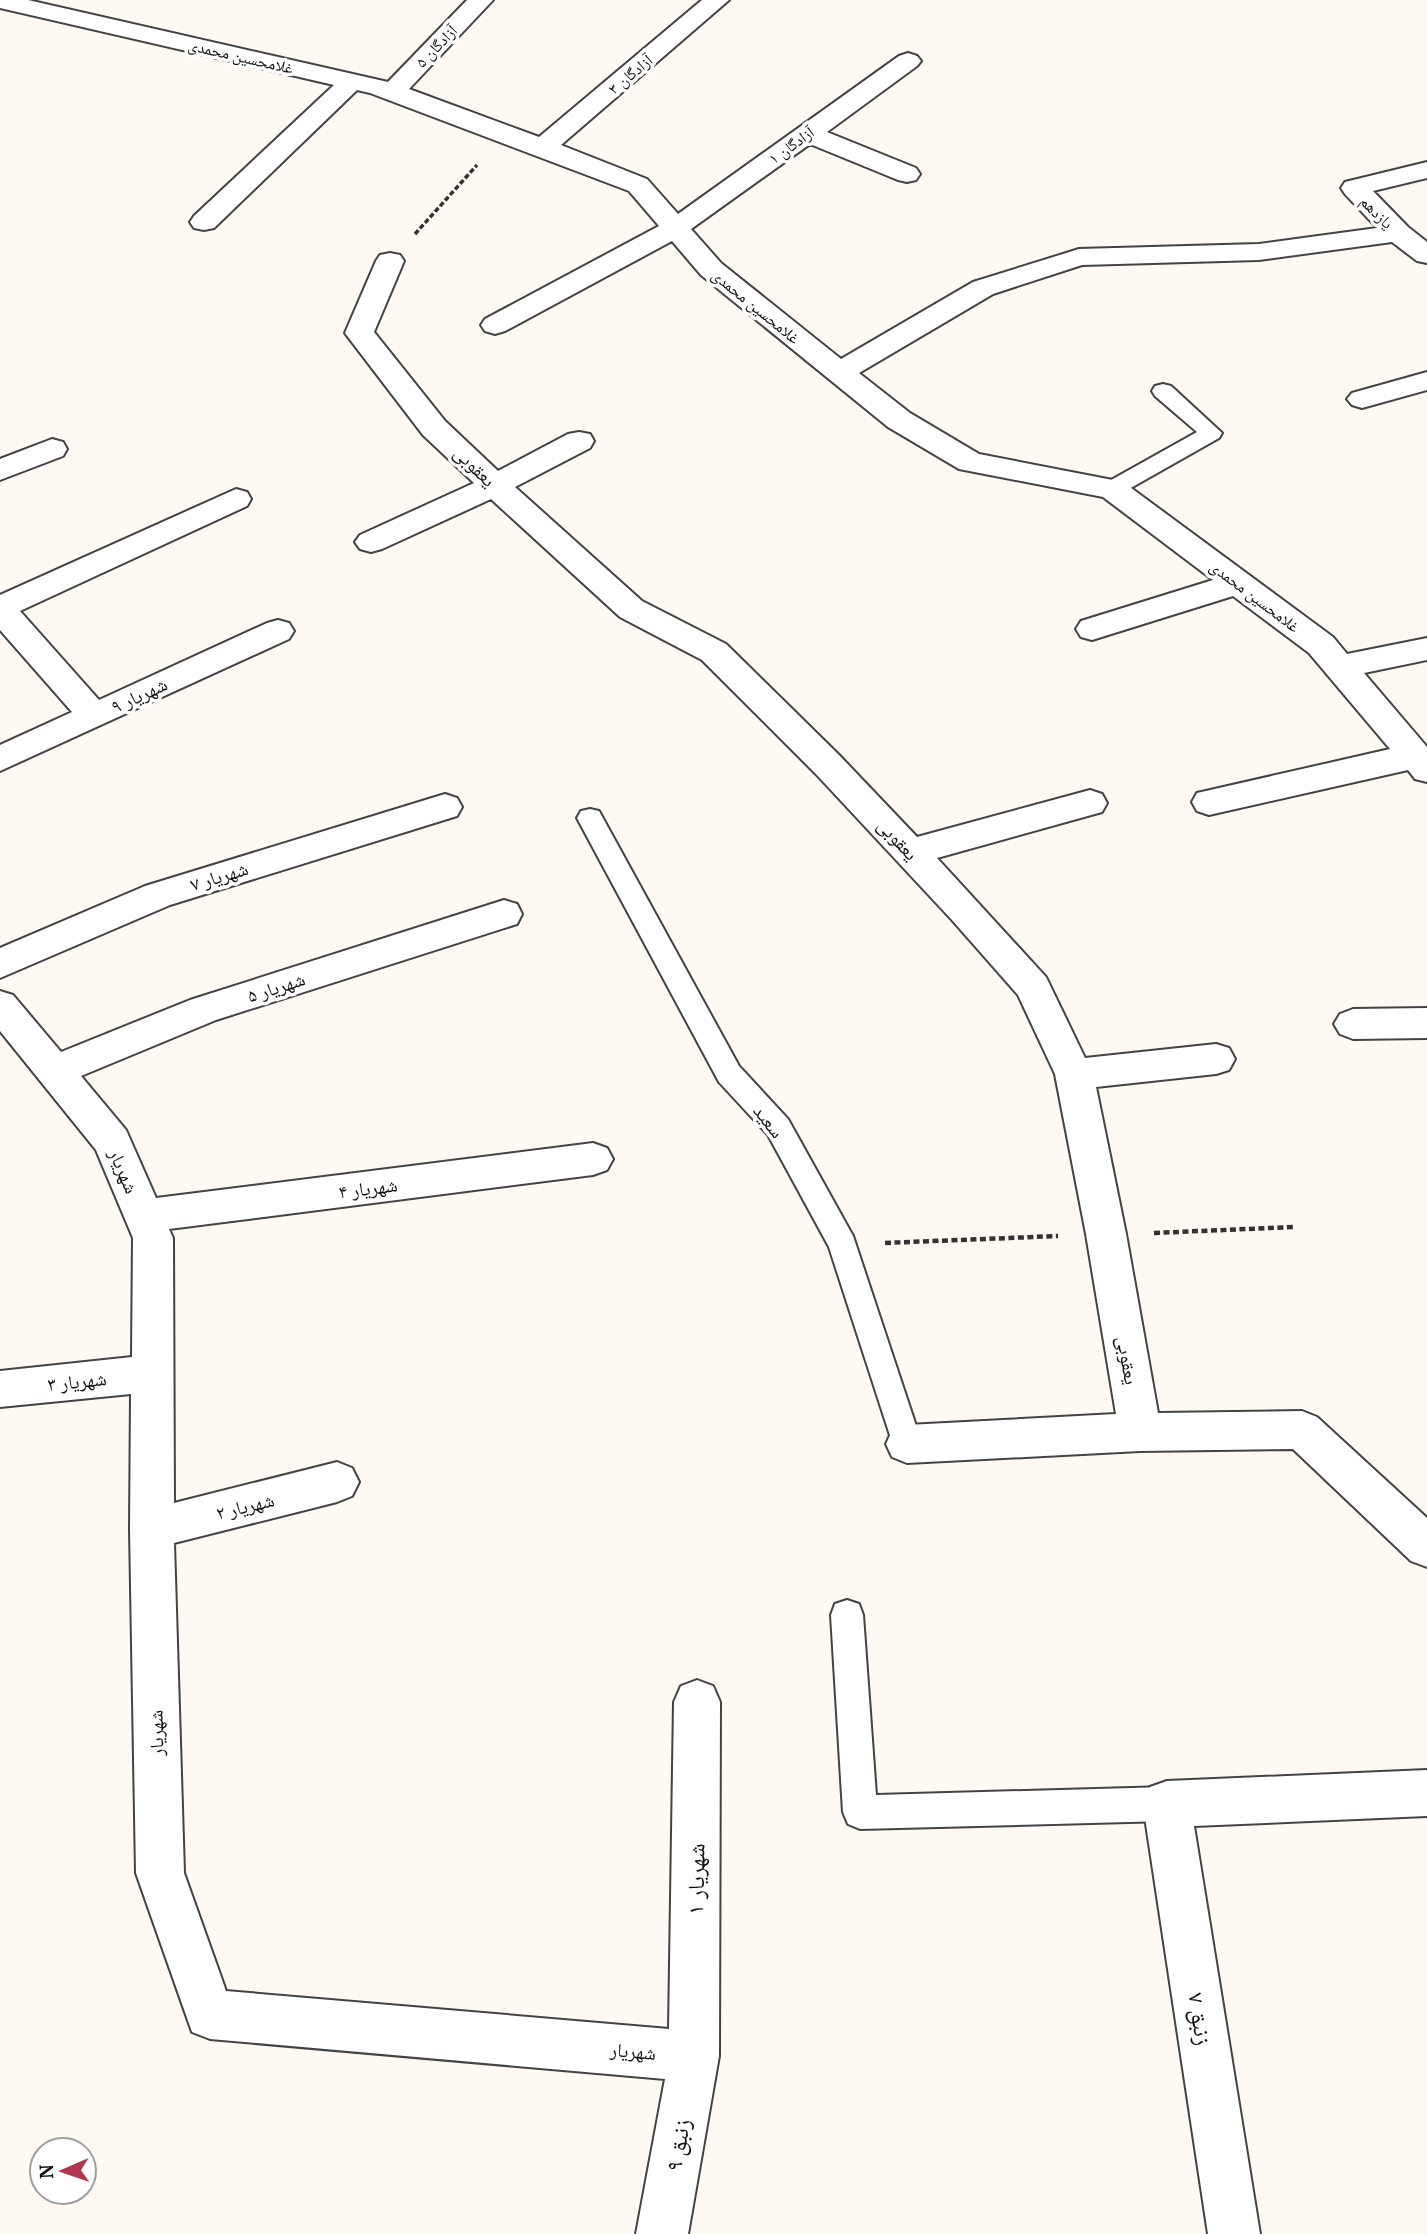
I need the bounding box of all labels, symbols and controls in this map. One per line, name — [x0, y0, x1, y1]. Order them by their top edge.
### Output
street label: آزادگان ۵ — [410, 19, 462, 72]
street label: غلامحسین محمدی — [186, 33, 296, 79]
street label: آزادگان ۳ — [603, 48, 658, 99]
street label: آزادگان ۱ — [764, 120, 819, 169]
street label: یازدهم — [1355, 190, 1399, 234]
street label: غلامحسین محمدی — [707, 264, 805, 348]
street label: یعقوبی — [449, 440, 502, 492]
street label: غلامحسین محمدی — [1205, 555, 1305, 637]
street label: شهریار ۹ — [107, 671, 171, 718]
street label: یعقوبی — [873, 812, 924, 865]
street label: شهریار ۷ — [187, 855, 251, 896]
street label: شهریار ۵ — [244, 965, 308, 1008]
street label: سعید — [748, 1099, 790, 1143]
street label: شهریار — [104, 1144, 145, 1197]
street label: شهریار ۴ — [337, 1171, 399, 1204]
street label: یعقوبی — [1112, 1334, 1145, 1386]
street label: شهریار ۳ — [46, 1365, 108, 1396]
street label: شهریار ۲ — [213, 1486, 277, 1525]
street label: شهریار — [143, 1710, 168, 1757]
street label: شهریار ۱ — [679, 1843, 712, 1915]
street label: زنبق ۷ — [1181, 1991, 1220, 2047]
street label: شهریار — [608, 2036, 657, 2065]
street label: زنبق ۹ — [658, 2116, 697, 2174]
north arrow — [28, 2136, 98, 2206]
text: N — [33, 2163, 58, 2179]

